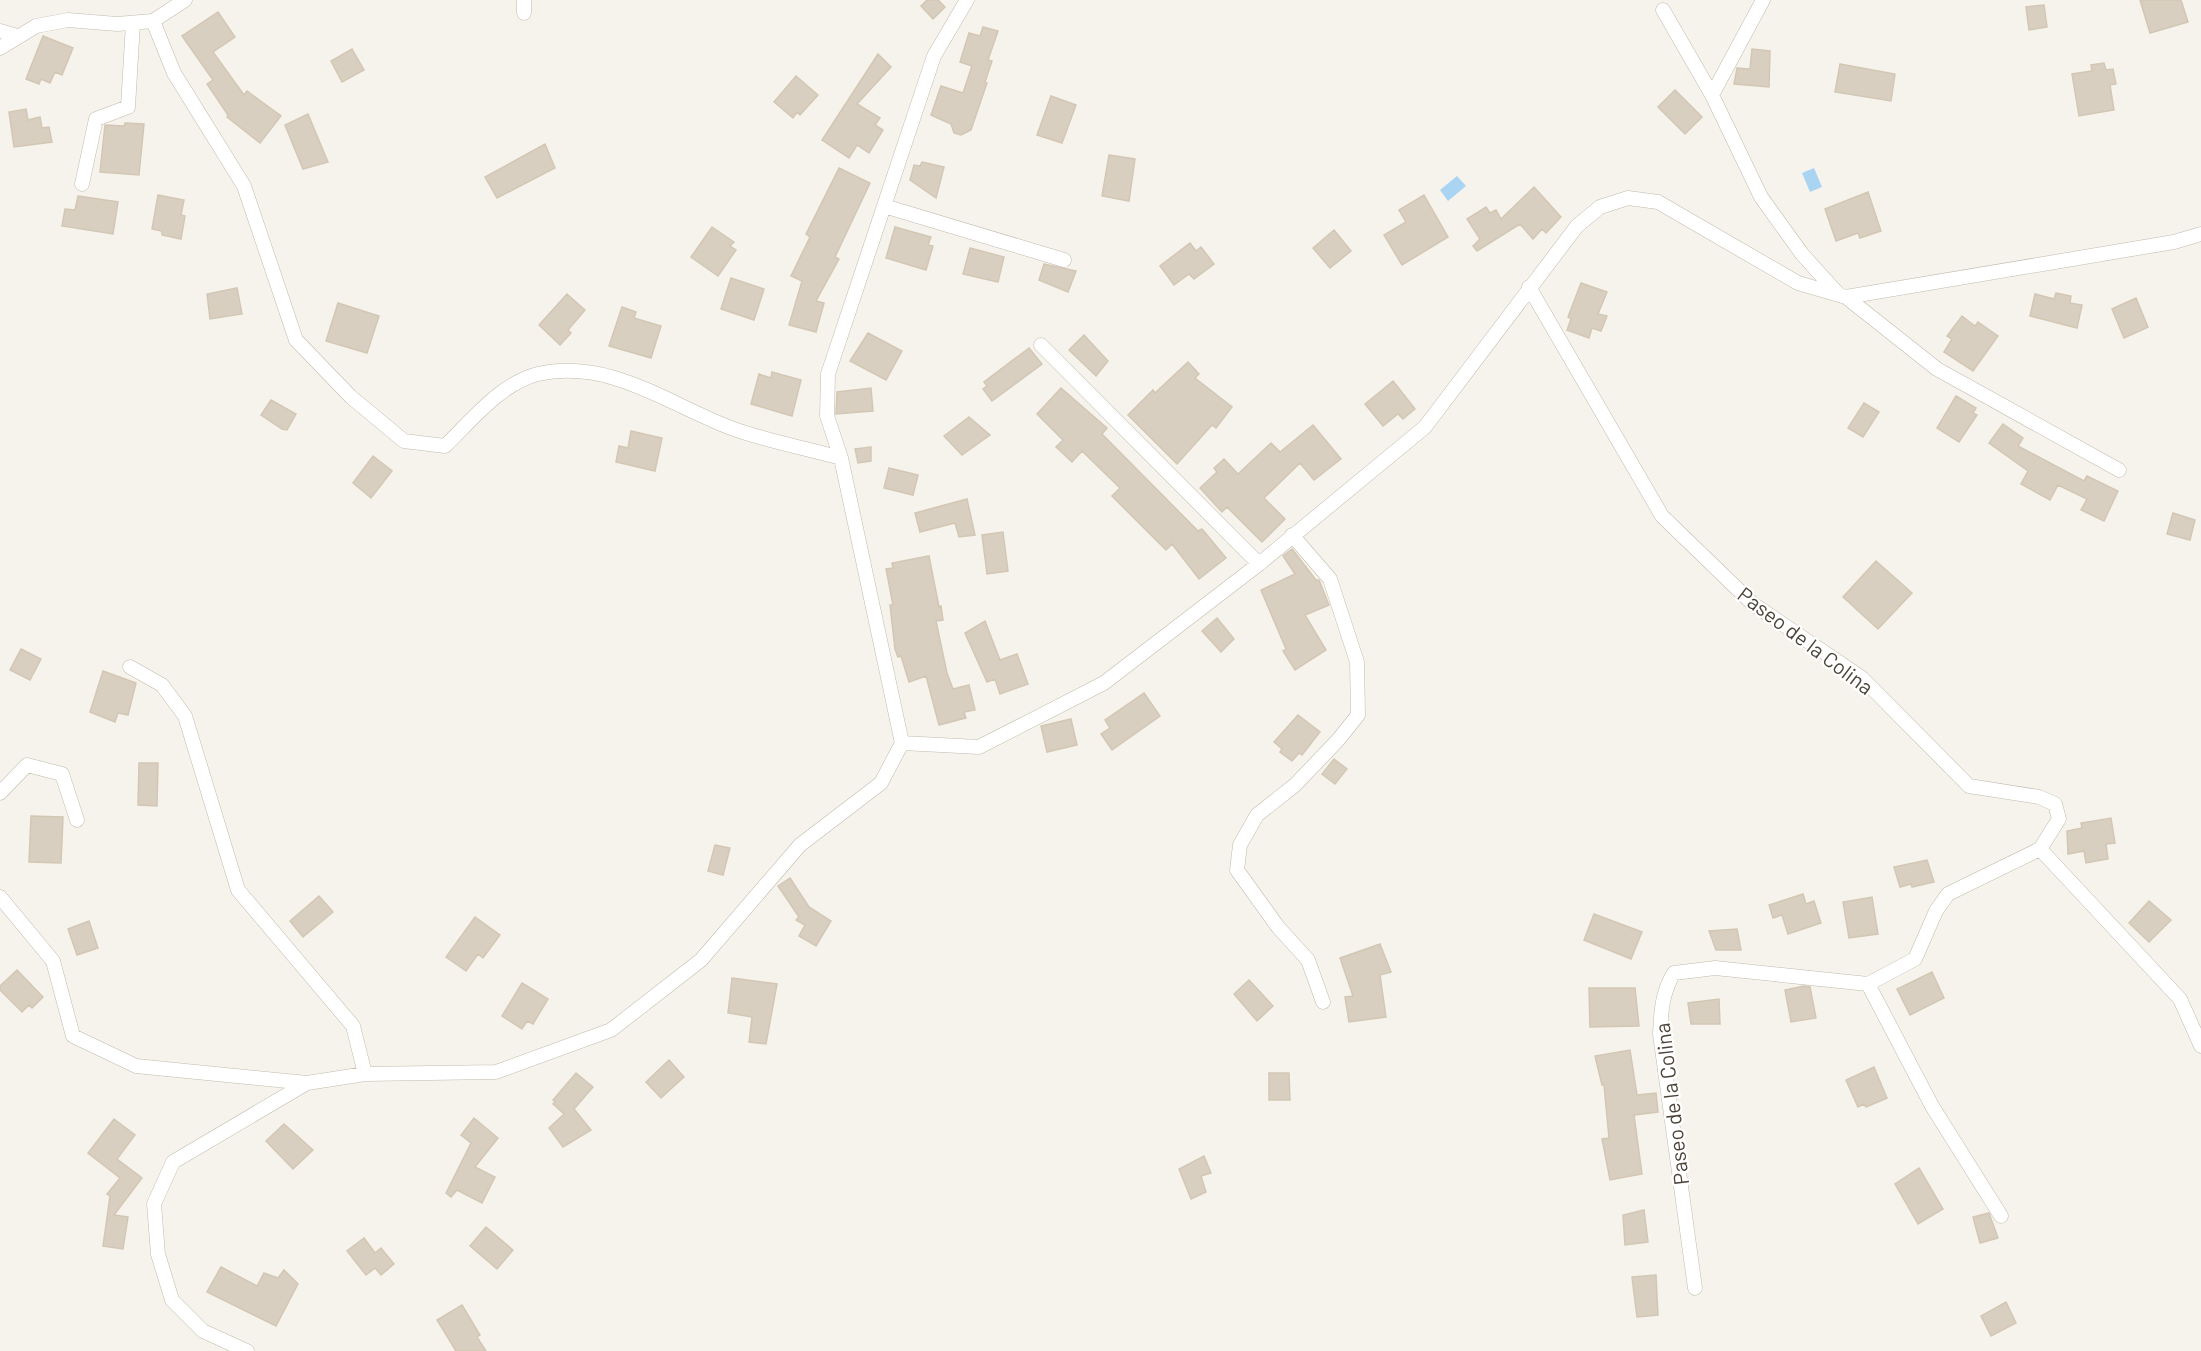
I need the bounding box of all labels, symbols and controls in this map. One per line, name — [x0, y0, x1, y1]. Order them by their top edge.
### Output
street label: Paseo de la Colina — [1733, 581, 1879, 699]
street label: Paseo de la Colina — [1649, 1022, 1693, 1186]

